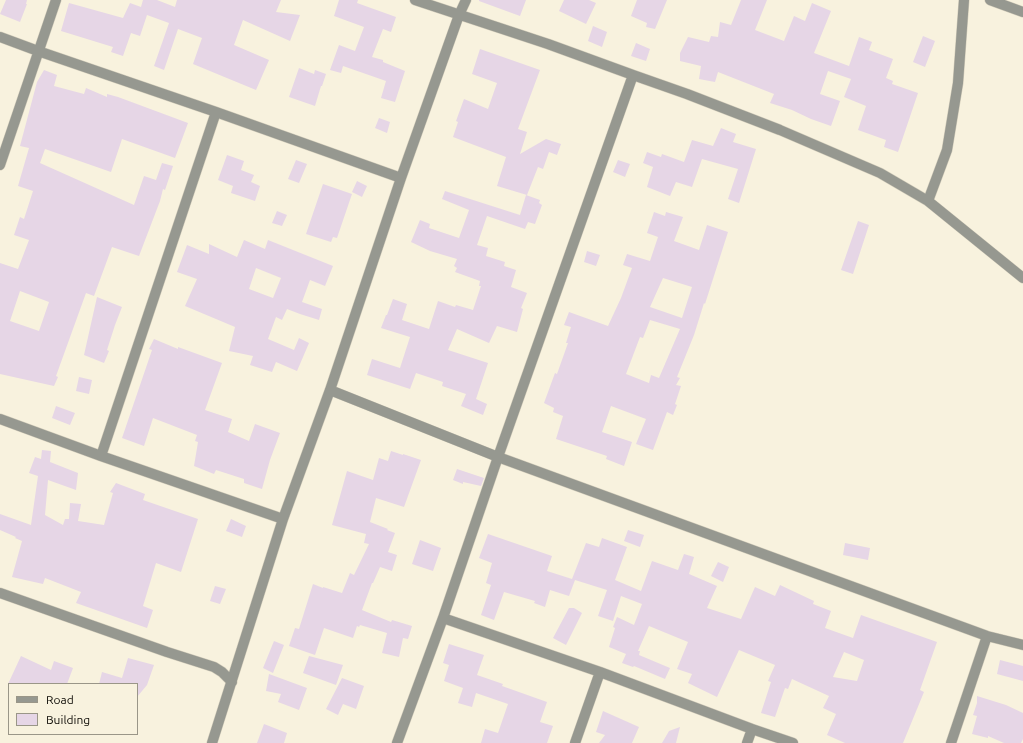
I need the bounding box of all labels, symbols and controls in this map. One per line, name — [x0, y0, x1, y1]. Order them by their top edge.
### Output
legend — [8, 683, 138, 735]
text: Road — [46, 693, 74, 706]
text: Building — [46, 713, 90, 726]

